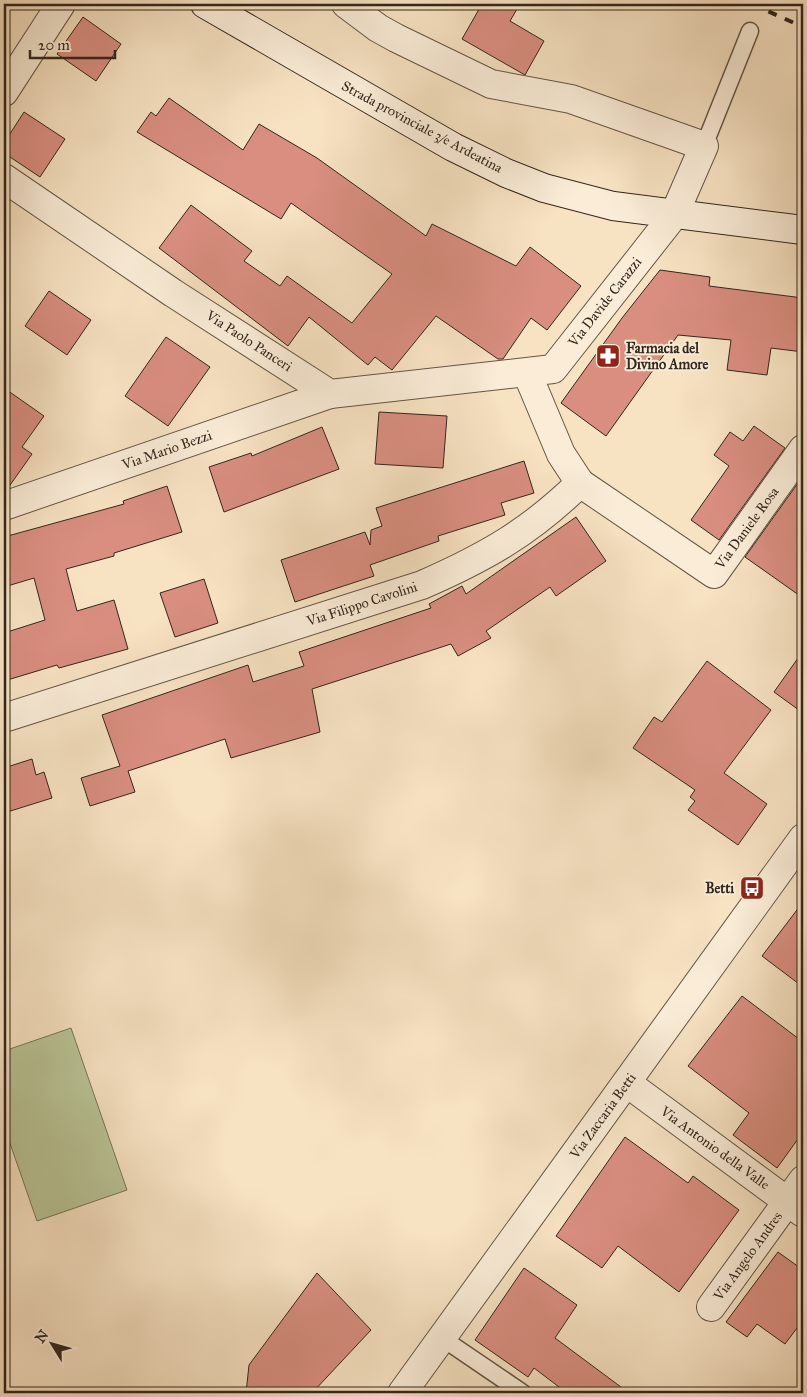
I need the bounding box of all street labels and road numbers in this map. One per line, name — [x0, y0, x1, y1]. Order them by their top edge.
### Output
street label: Strada provinciale 3/e Ardeatina — [339, 77, 505, 177]
street label: Via Davide Carazzi — [564, 254, 645, 351]
street label: Via Paolo Panceri — [202, 306, 295, 375]
street label: Via Mario Bezzi — [119, 427, 214, 474]
street label: Via Daniele Rosa — [711, 484, 782, 573]
street label: Via Filippo Cavolini — [304, 578, 420, 630]
street label: Via Zaccaria Betti — [566, 1070, 640, 1163]
street label: Via Antonio della Valle — [656, 1102, 773, 1193]
street label: Via Angelo Andres — [709, 1208, 786, 1305]

